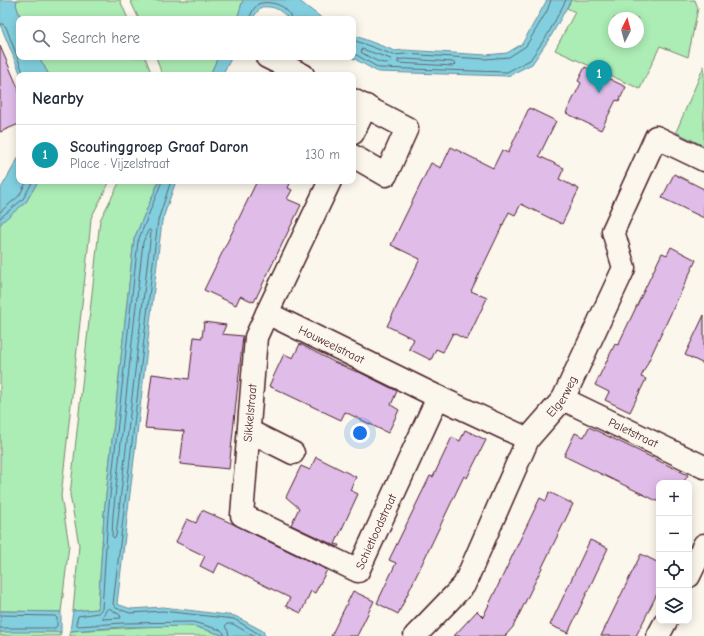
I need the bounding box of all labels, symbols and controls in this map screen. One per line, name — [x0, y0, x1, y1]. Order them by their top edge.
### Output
north arrow — [608, 12, 644, 48]
search box — [16, 16, 356, 60]
icon: search — [30, 27, 52, 49]
text: Search here — [62, 29, 140, 47]
pin: 1 — [586, 60, 612, 93]
text: Nearby — [32, 89, 83, 108]
text: Scoutinggroep Graaf Daron — [70, 138, 248, 156]
text: 1 — [42, 147, 48, 162]
text: 130 m — [305, 147, 340, 162]
text: Place · Vijzelstraat — [70, 156, 169, 171]
street label: Houweelstraat — [296, 323, 367, 367]
street label: Elgerweg — [544, 373, 580, 420]
street label: Sikkelstraat — [240, 383, 260, 443]
street label: Paletstraat — [606, 415, 661, 451]
your location — [350, 423, 370, 443]
map controls — [656, 480, 692, 624]
button: + — [656, 480, 692, 516]
street label: Schietloodstraat — [353, 491, 400, 572]
button: − — [656, 516, 692, 552]
button: locate — [656, 552, 692, 588]
button: layers — [656, 588, 692, 624]

